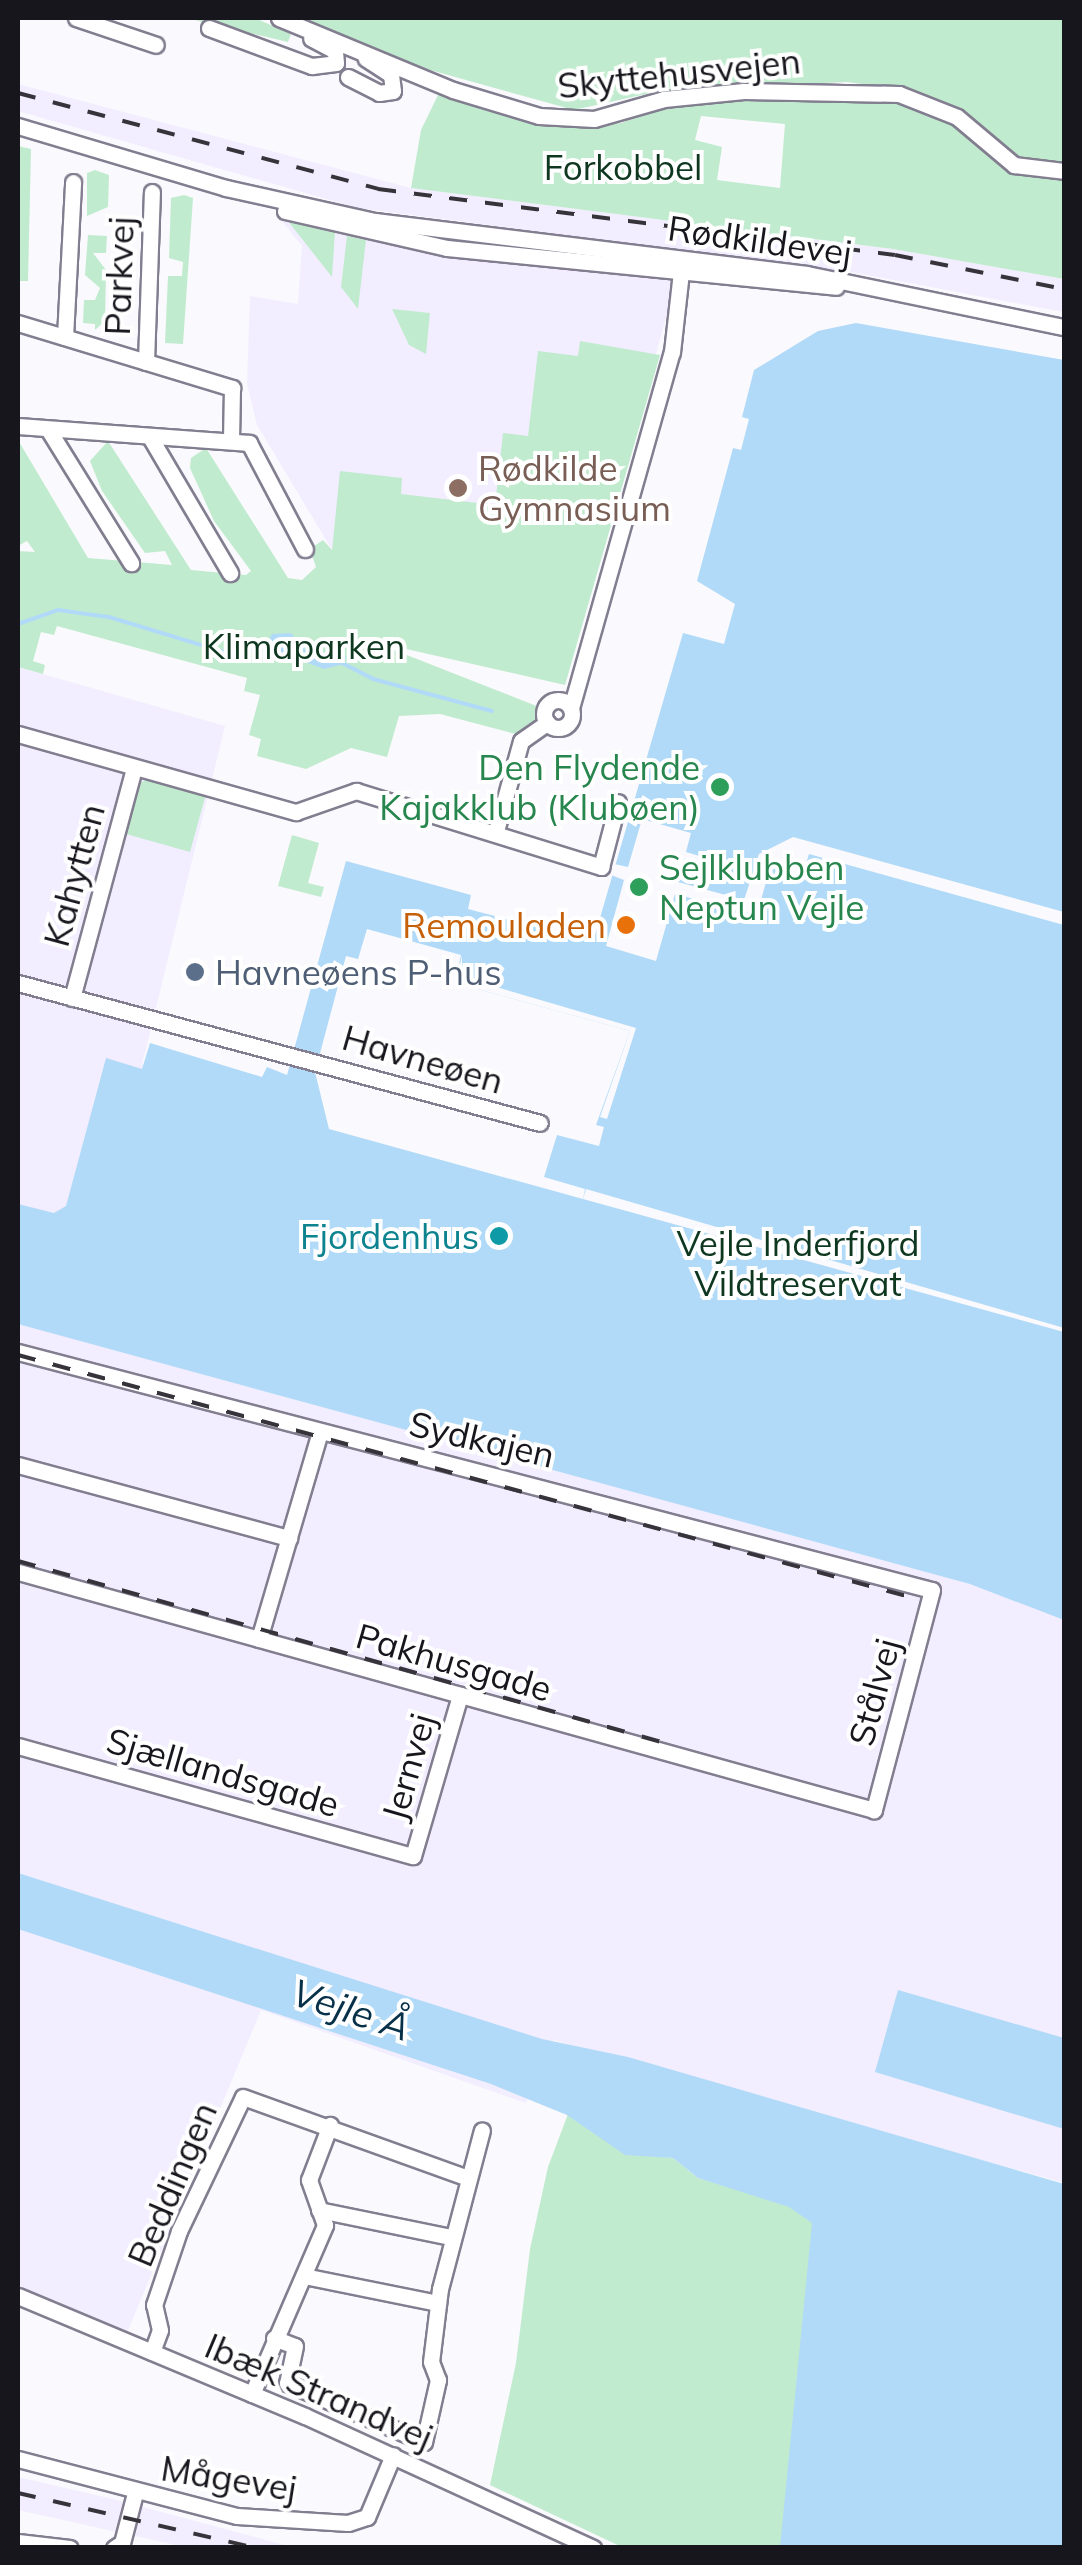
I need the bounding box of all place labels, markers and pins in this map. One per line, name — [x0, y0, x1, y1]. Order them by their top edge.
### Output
place label: Rødkilde Gymnasium — [478, 447, 671, 529]
marker: Rødkilde Gymnasium — [447, 477, 469, 499]
place label: Den Flydende Kajakklub (Klubøen) — [379, 746, 700, 828]
marker: Den Flydende Kajakklub (Klubøen) — [709, 776, 731, 798]
place label: Sejlklubben Neptun Vejle — [659, 846, 864, 928]
marker: Sejlklubben Neptun Vejle — [628, 876, 650, 898]
place label: Remouladen — [402, 904, 606, 946]
marker: Remouladen — [615, 914, 637, 936]
place label: Havneøens P-hus — [215, 951, 502, 993]
marker: Havneøens P-hus — [184, 961, 206, 983]
place label: Fjordenhus — [300, 1215, 479, 1257]
marker: Fjordenhus — [488, 1225, 510, 1247]

